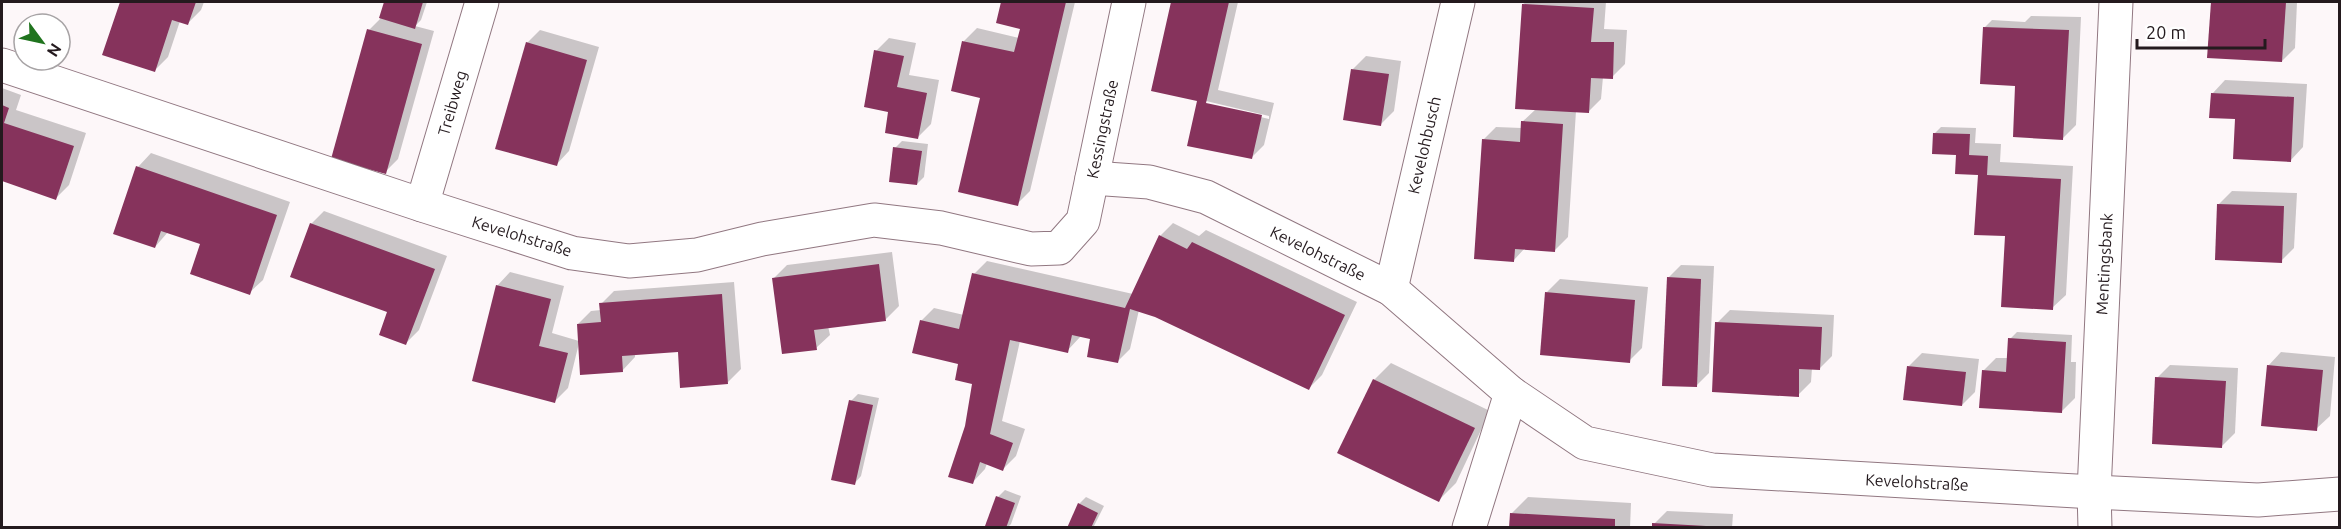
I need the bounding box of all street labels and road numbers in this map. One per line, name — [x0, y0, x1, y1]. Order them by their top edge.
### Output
street label: Treibweg — [434, 68, 470, 138]
street label: Kessingstraße — [1083, 78, 1121, 180]
street label: Kevelohbusch — [1404, 94, 1444, 196]
street label: Kevelohstraße — [470, 212, 574, 260]
street label: Mentingsbank — [2092, 213, 2116, 315]
street label: Kevelohstraße — [1267, 222, 1369, 284]
street label: Kevelohstraße — [1865, 470, 1969, 494]

